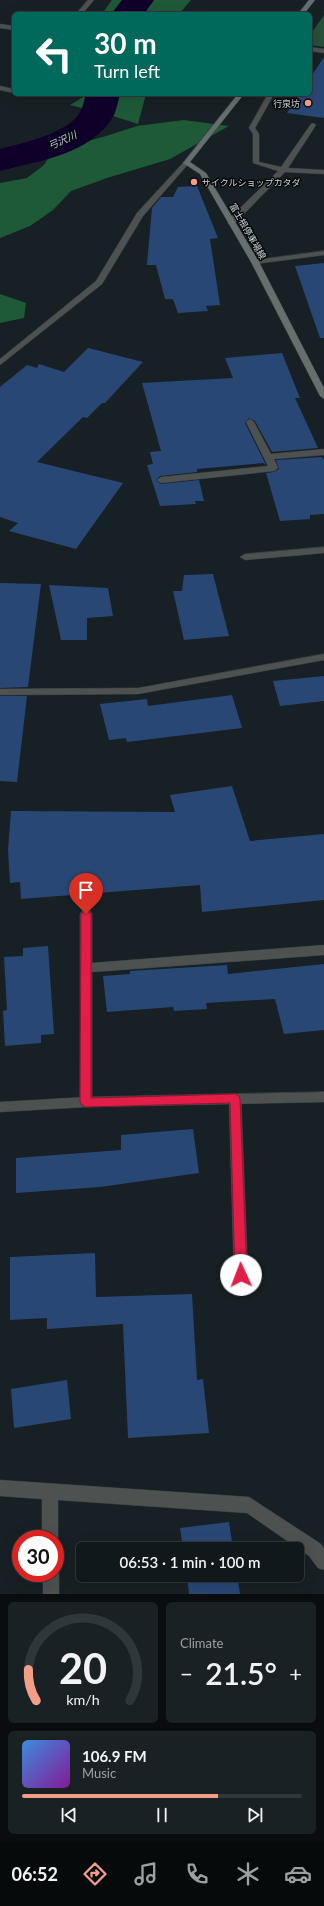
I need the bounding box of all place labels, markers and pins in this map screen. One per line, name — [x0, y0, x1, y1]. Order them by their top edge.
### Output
place label: 行泉坊 — [273, 98, 300, 109]
marker: 行泉坊 — [303, 98, 313, 108]
marker: サイクルショップカタダ — [189, 177, 199, 187]
place label: サイクルショップカタダ — [202, 177, 301, 188]
pin — [69, 873, 103, 914]

